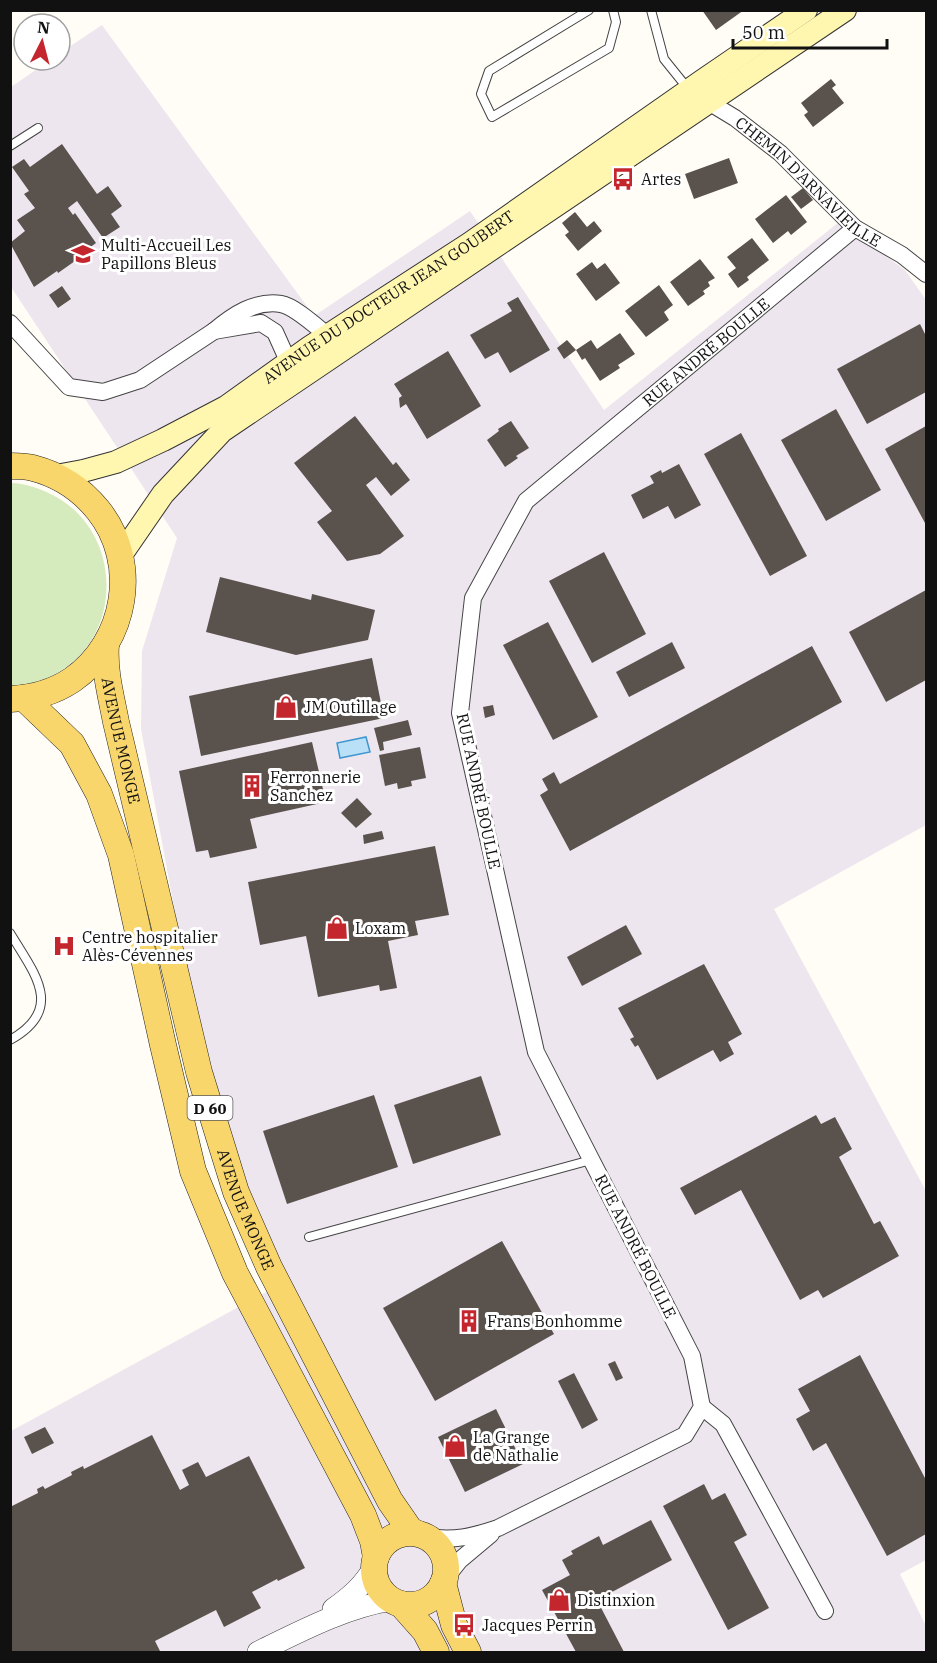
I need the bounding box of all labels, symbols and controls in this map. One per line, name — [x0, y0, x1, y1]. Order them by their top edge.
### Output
north arrow — [12, 12, 72, 72]
scale bar — [733, 12, 888, 50]
text: N — [36, 16, 51, 38]
text: 50 m — [742, 21, 785, 44]
street label: CHEMIN D'ARNAVIEILLE — [732, 112, 885, 251]
bus stop icon: Artes — [610, 166, 636, 192]
place label: Artes — [641, 169, 681, 189]
street label: AVENUE DU DOCTEUR JEAN GOUBERT — [259, 206, 518, 388]
place label: Multi-Accueil Les Papillons Bleus — [101, 235, 231, 273]
school or university icon: Multi-Accueil Les Papillons Bleus — [70, 241, 96, 267]
street label: RUE ANDRÉ BOULLE — [638, 293, 773, 410]
street label: AVENUE MONGE — [98, 676, 145, 806]
shop icon: JM Outillage — [273, 694, 299, 720]
place label: JM Outillage — [304, 697, 396, 717]
street label: RUE ANDRÉ BOULLE — [453, 711, 506, 871]
place label: Ferronnerie Sanchez — [270, 767, 361, 805]
building icon: Ferronnerie Sanchez — [239, 773, 265, 799]
shop icon: Loxam — [324, 915, 350, 941]
place label: Loxam — [355, 918, 406, 938]
place label: Centre hospitalier Alès-Cévennes — [82, 927, 218, 965]
hospital icon: Centre hospitalier Alès-Cévennes — [51, 933, 77, 959]
road number: D 60 — [188, 1096, 232, 1120]
street label: AVENUE MONGE — [213, 1146, 279, 1273]
street label: RUE ANDRÉ BOULLE — [591, 1170, 682, 1321]
building icon: Frans Bonhomme — [456, 1308, 482, 1334]
place label: Frans Bonhomme — [487, 1311, 622, 1331]
place label: La Grange de Nathalie — [473, 1427, 559, 1465]
shop icon: La Grange de Nathalie — [442, 1433, 468, 1459]
shop icon: Distinxion — [546, 1587, 572, 1613]
place label: Distinxion — [577, 1590, 655, 1610]
bus stop icon: Jacques Perrin — [451, 1612, 477, 1638]
place label: Jacques Perrin — [482, 1615, 593, 1635]

